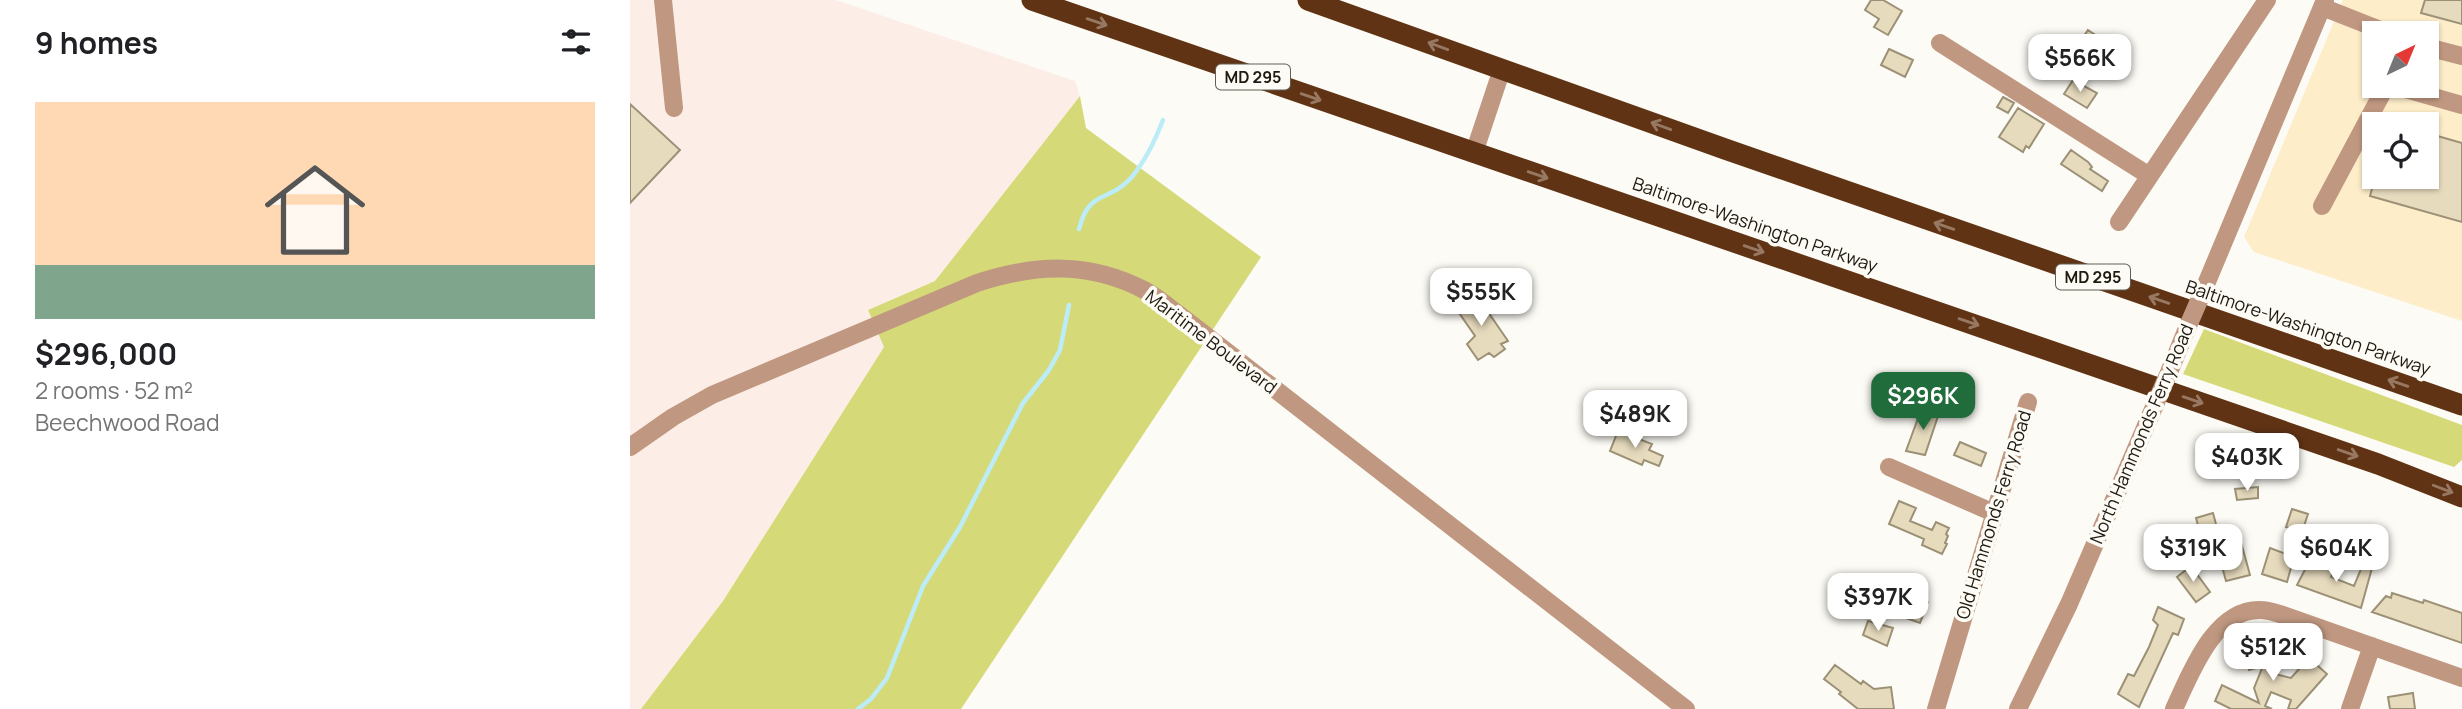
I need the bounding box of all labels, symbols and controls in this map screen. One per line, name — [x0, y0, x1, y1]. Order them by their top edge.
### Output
one-way arrow — [1085, 17, 1107, 29]
north arrow — [2362, 21, 2440, 98]
map controls — [2362, 21, 2439, 189]
text: 9 homes — [35, 22, 158, 63]
icon: filters — [557, 23, 595, 61]
pin: $566K — [2031, 34, 2129, 94]
one-way arrow — [1427, 39, 1449, 51]
text: $566K — [2044, 41, 2116, 73]
road number: MD 295 — [1216, 64, 1290, 90]
one-way arrow — [1300, 92, 1322, 104]
button: locate — [2362, 112, 2439, 189]
one-way arrow — [1650, 119, 1672, 131]
icon: home — [252, 147, 378, 273]
one-way arrow — [1527, 170, 1549, 182]
street label: Baltimore-Washington Parkway — [1630, 171, 1882, 278]
one-way arrow — [1934, 219, 1956, 231]
one-way arrow — [1742, 244, 1764, 256]
road number: MD 295 — [2056, 264, 2130, 290]
pin: $555K — [1432, 268, 1530, 328]
street label: Baltimore-Washington Parkway — [2183, 274, 2435, 381]
text: $555K — [1446, 275, 1516, 307]
street label: Maritime Boulevard — [1141, 284, 1282, 399]
one-way arrow — [2149, 293, 2171, 305]
one-way arrow — [1957, 317, 1979, 329]
street label: North Hammonds Ferry Road — [2084, 320, 2198, 547]
text: $296,000 — [35, 333, 177, 374]
pin: $296K — [1874, 372, 1972, 432]
text: 2 rooms · 52 m² — [35, 374, 193, 406]
one-way arrow — [2387, 376, 2409, 388]
text: $296K — [1887, 379, 1959, 411]
pin: $489K — [1586, 391, 1684, 450]
one-way arrow — [2182, 395, 2204, 407]
text: $489K — [1599, 397, 1671, 429]
text: Beechwood Road — [35, 406, 220, 438]
street label: Old Hammonds Ferry Road — [1950, 407, 2036, 622]
pin: $403K — [2198, 434, 2296, 493]
text: $403K — [2211, 440, 2283, 472]
one-way arrow — [2336, 448, 2358, 460]
one-way arrow — [2431, 484, 2453, 496]
pin: $319K — [2144, 524, 2242, 584]
pin: $604K — [2287, 524, 2385, 584]
text: $319K — [2159, 531, 2227, 563]
text: $604K — [2300, 531, 2372, 563]
pin: $397K — [1829, 574, 1927, 633]
text: $397K — [1843, 580, 1913, 612]
pin: $512K — [2224, 624, 2322, 683]
text: $512K — [2240, 630, 2306, 662]

